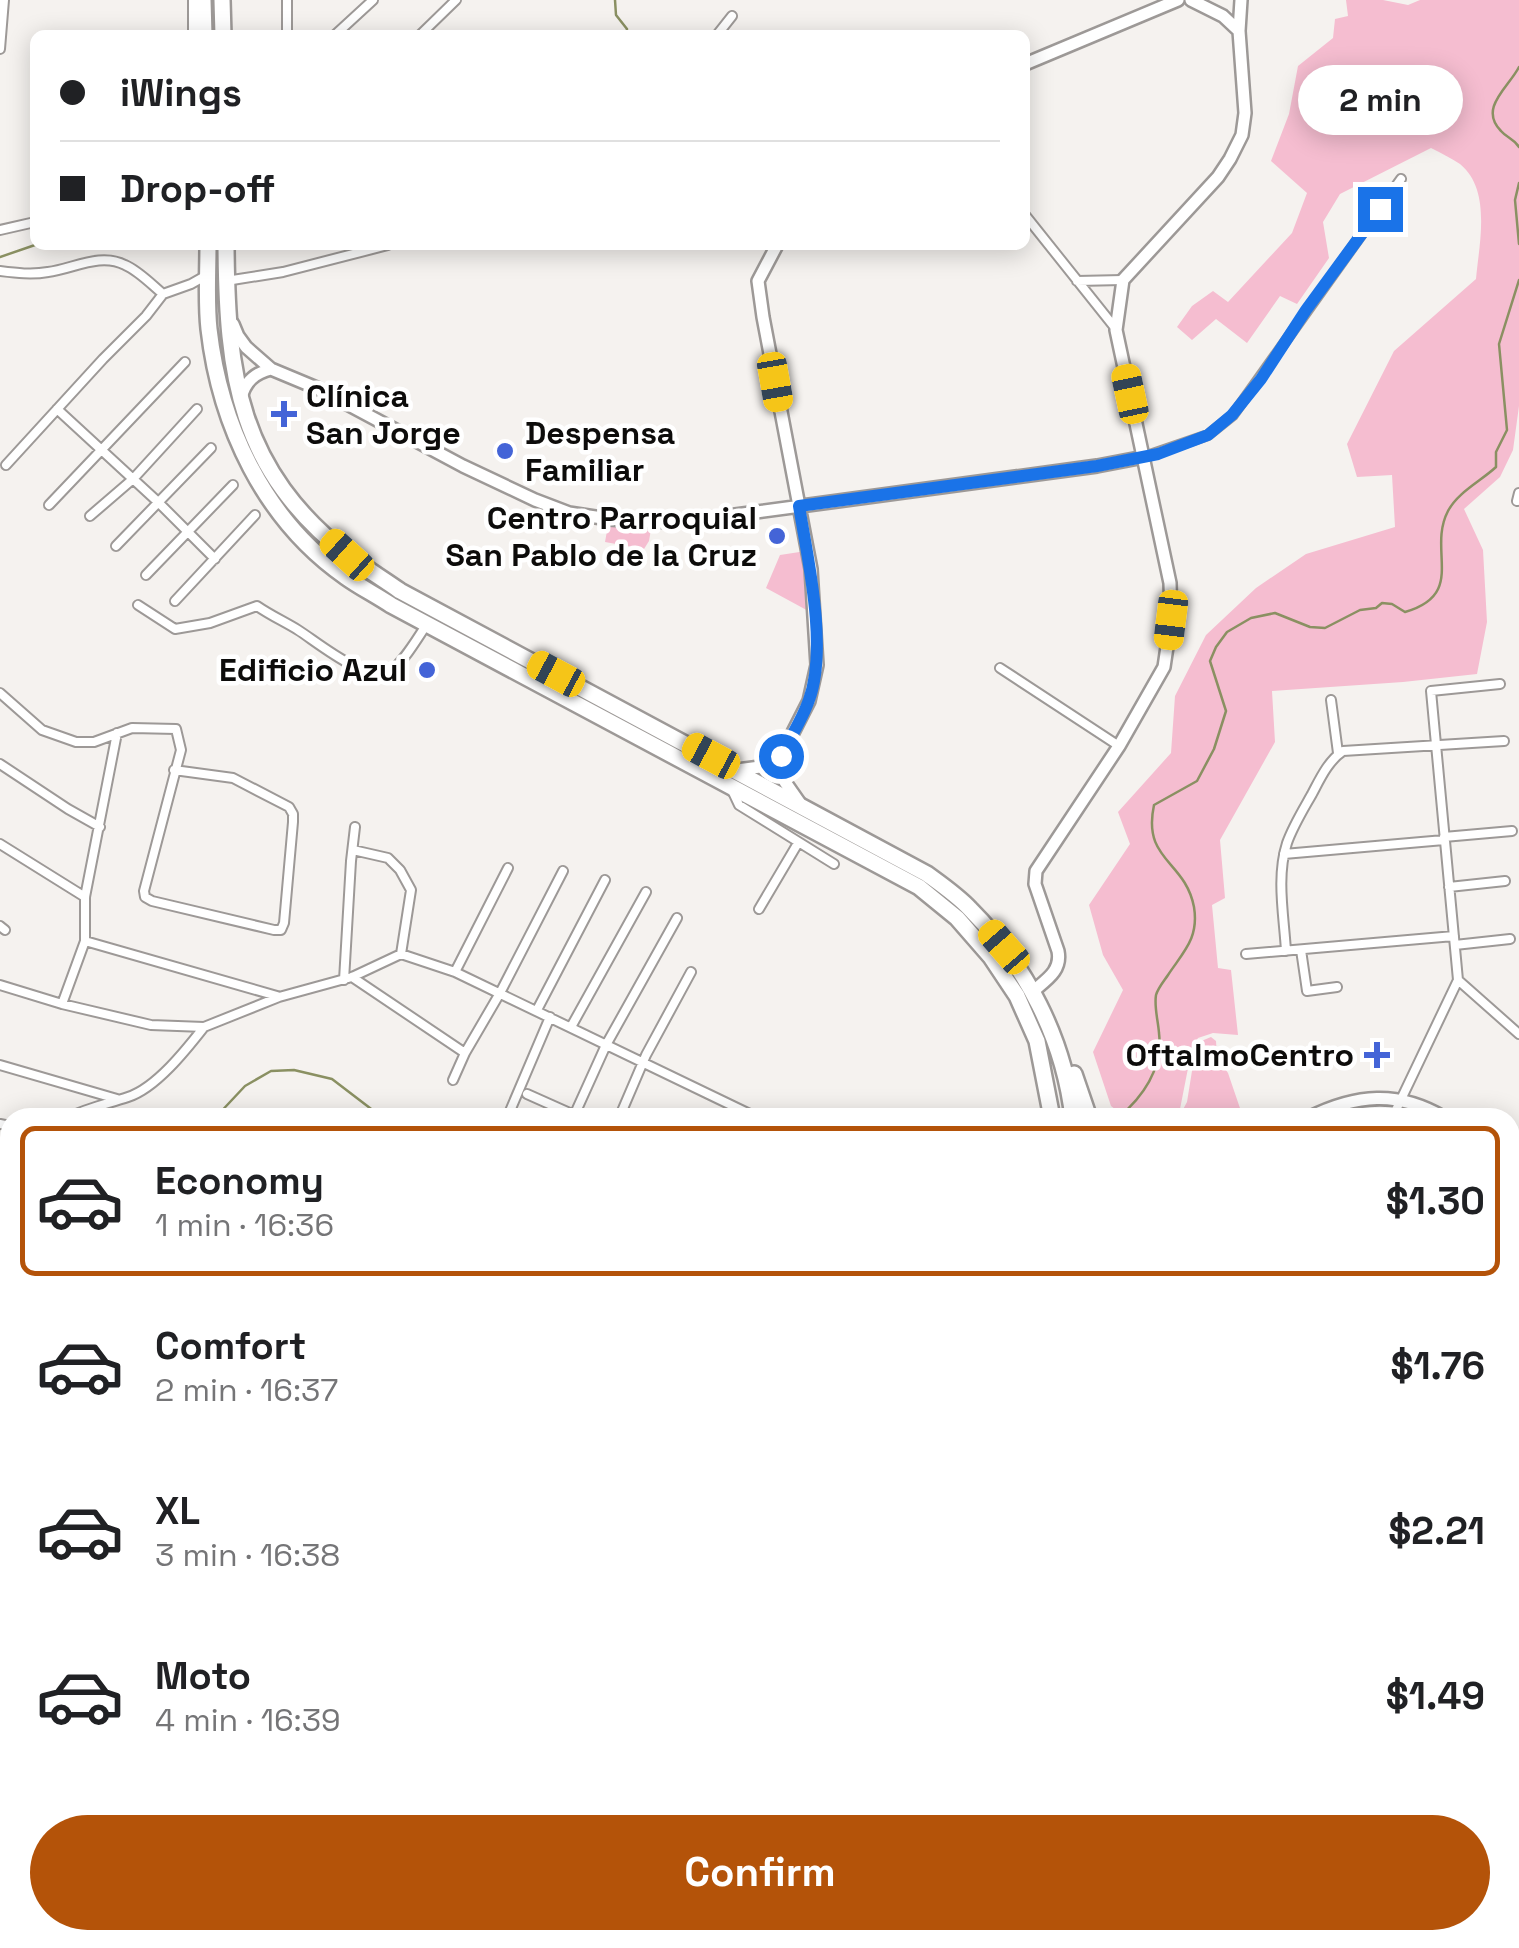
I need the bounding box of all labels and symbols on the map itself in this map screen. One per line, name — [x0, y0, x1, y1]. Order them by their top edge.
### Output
callout: 2 min — [1298, 64, 1462, 134]
route end — [1358, 187, 1403, 232]
car — [755, 350, 795, 414]
car — [1109, 362, 1151, 426]
place label: Clínica San Jorge — [306, 376, 461, 453]
marker: Clínica San Jorge — [271, 401, 297, 427]
place label: Despensa Familiar — [525, 413, 675, 490]
marker: Despensa Familiar — [494, 440, 516, 462]
place label: Centro Parroquial San Pablo de la Cruz — [445, 498, 757, 575]
car — [315, 524, 379, 586]
marker: Centro Parroquial San Pablo de la Cruz — [766, 525, 788, 547]
car — [1152, 588, 1190, 652]
car — [522, 647, 590, 701]
place label: Edificio Azul — [219, 650, 407, 690]
marker: Edificio Azul — [416, 659, 438, 681]
car — [677, 729, 745, 783]
route start — [759, 734, 804, 779]
car — [973, 915, 1035, 979]
place label: OftalmoCentro — [1126, 1035, 1354, 1075]
marker: OftalmoCentro — [1364, 1042, 1390, 1068]

